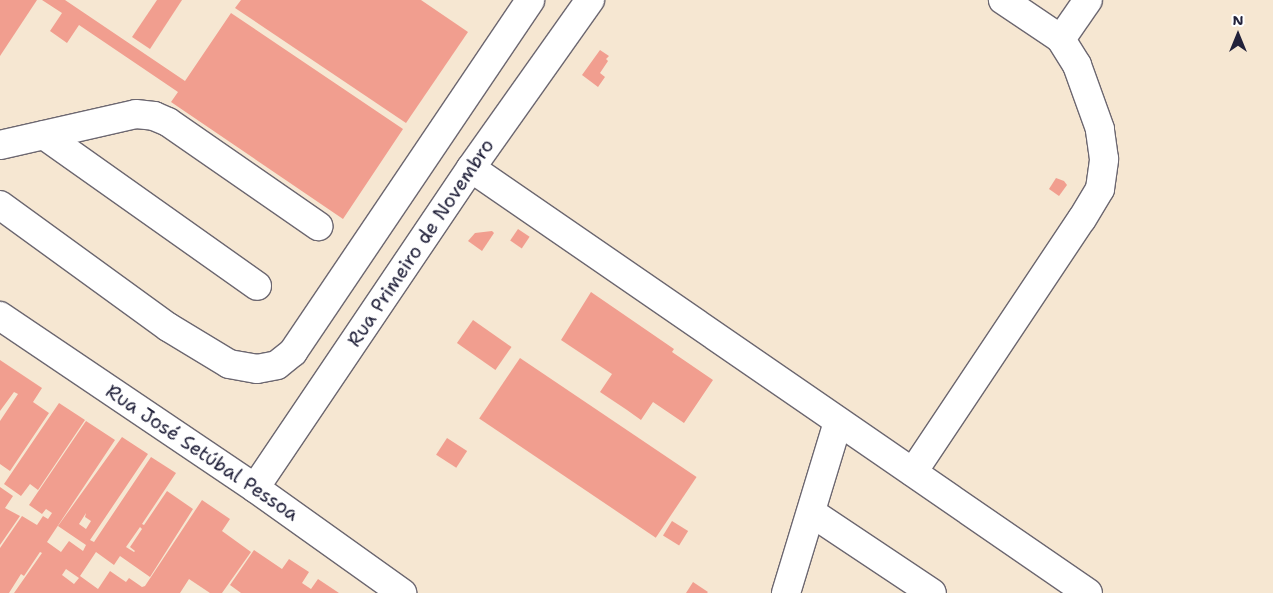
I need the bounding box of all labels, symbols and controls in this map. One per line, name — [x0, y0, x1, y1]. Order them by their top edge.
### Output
north arrow — [1213, 10, 1263, 60]
text: N — [1232, 11, 1244, 29]
street label: Rua Primeiro de Novembro — [343, 135, 499, 351]
street label: Rua José Setúbal Pessoa — [101, 380, 303, 526]

